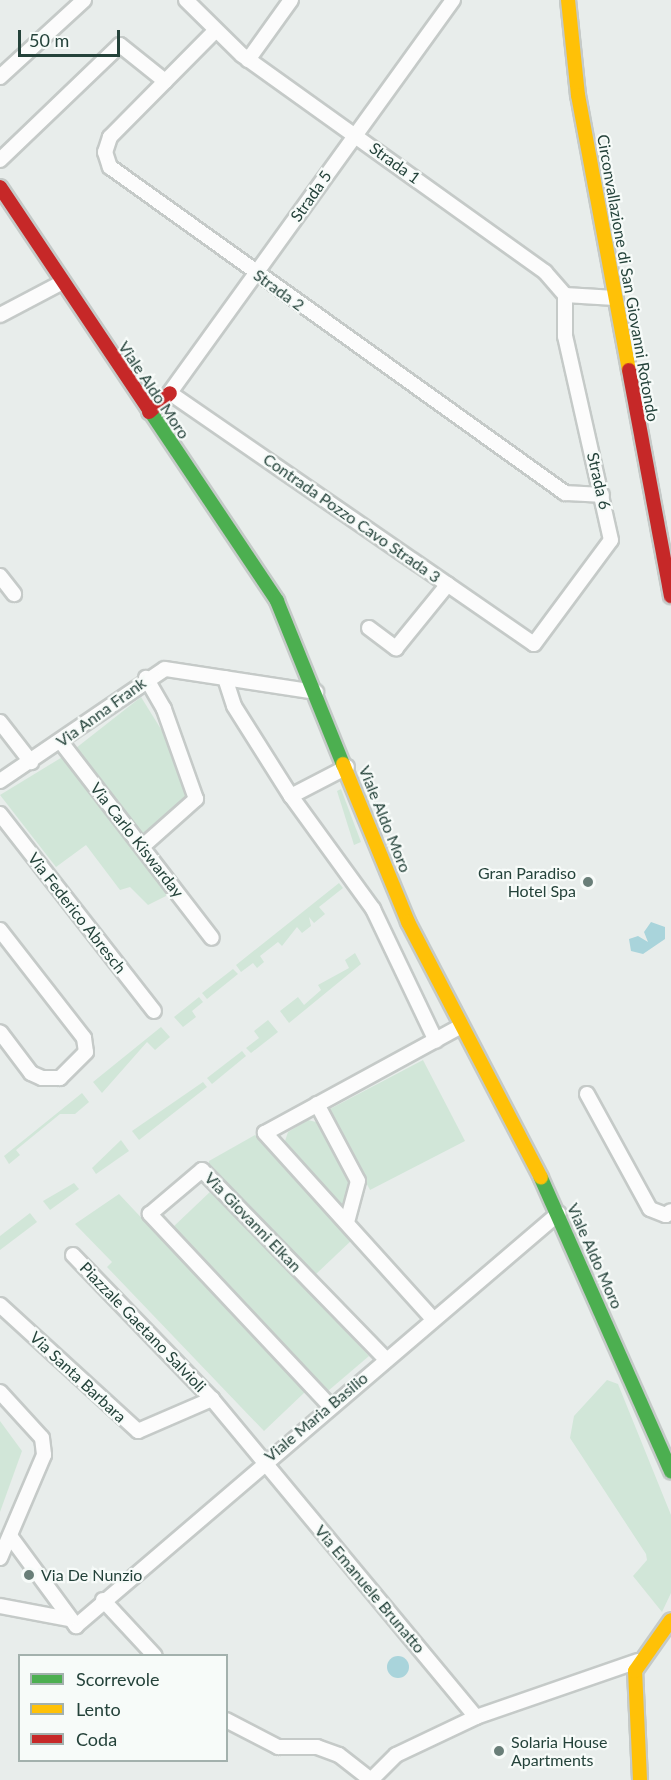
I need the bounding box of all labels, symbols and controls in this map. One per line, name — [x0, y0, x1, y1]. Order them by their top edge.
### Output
scale bar — [21, 18, 123, 56]
text: 50 m — [29, 29, 69, 51]
street label: Circonvallazione di San Giovanni Rotondo — [593, 133, 663, 423]
street label: Strada 1 — [366, 138, 424, 188]
street label: Strada 5 — [287, 167, 335, 225]
street label: Strada 2 — [250, 265, 308, 315]
street label: Viale Aldo Moro — [114, 337, 194, 443]
street label: Contrada Pozzo Cavo Strada 3 — [260, 449, 444, 587]
street label: Strada 6 — [583, 451, 615, 511]
street label: Via Anna Frank — [52, 673, 150, 751]
street label: Viale Aldo Moro — [355, 763, 415, 875]
street label: Via Carlo Kiswarday — [86, 779, 188, 901]
street label: Via Federico Abresch — [24, 849, 130, 977]
place label: Gran Paradiso Hotel Spa — [478, 863, 576, 901]
marker: Gran Paradiso Hotel Spa — [581, 875, 595, 889]
street label: Via Giovanni Elkan — [201, 1168, 305, 1276]
street label: Viale Aldo Moro — [563, 1200, 627, 1312]
street label: Piazzale Gaetano Salvioli — [76, 1258, 210, 1396]
street label: Via Santa Barbara — [26, 1328, 130, 1426]
street label: Viale Maria Basilio — [260, 1368, 372, 1466]
street label: Via Emanuele Brunatto — [311, 1521, 429, 1657]
place label: Via De Nunzio — [41, 1565, 142, 1585]
marker: Via De Nunzio — [22, 1568, 36, 1582]
legend — [18, 1654, 228, 1762]
text: Scorrevole — [76, 1668, 159, 1690]
text: Lento — [76, 1698, 121, 1720]
text: Coda — [76, 1728, 117, 1750]
place label: Solaria House Apartments — [511, 1732, 607, 1770]
marker: Solaria House Apartments — [492, 1744, 506, 1758]

